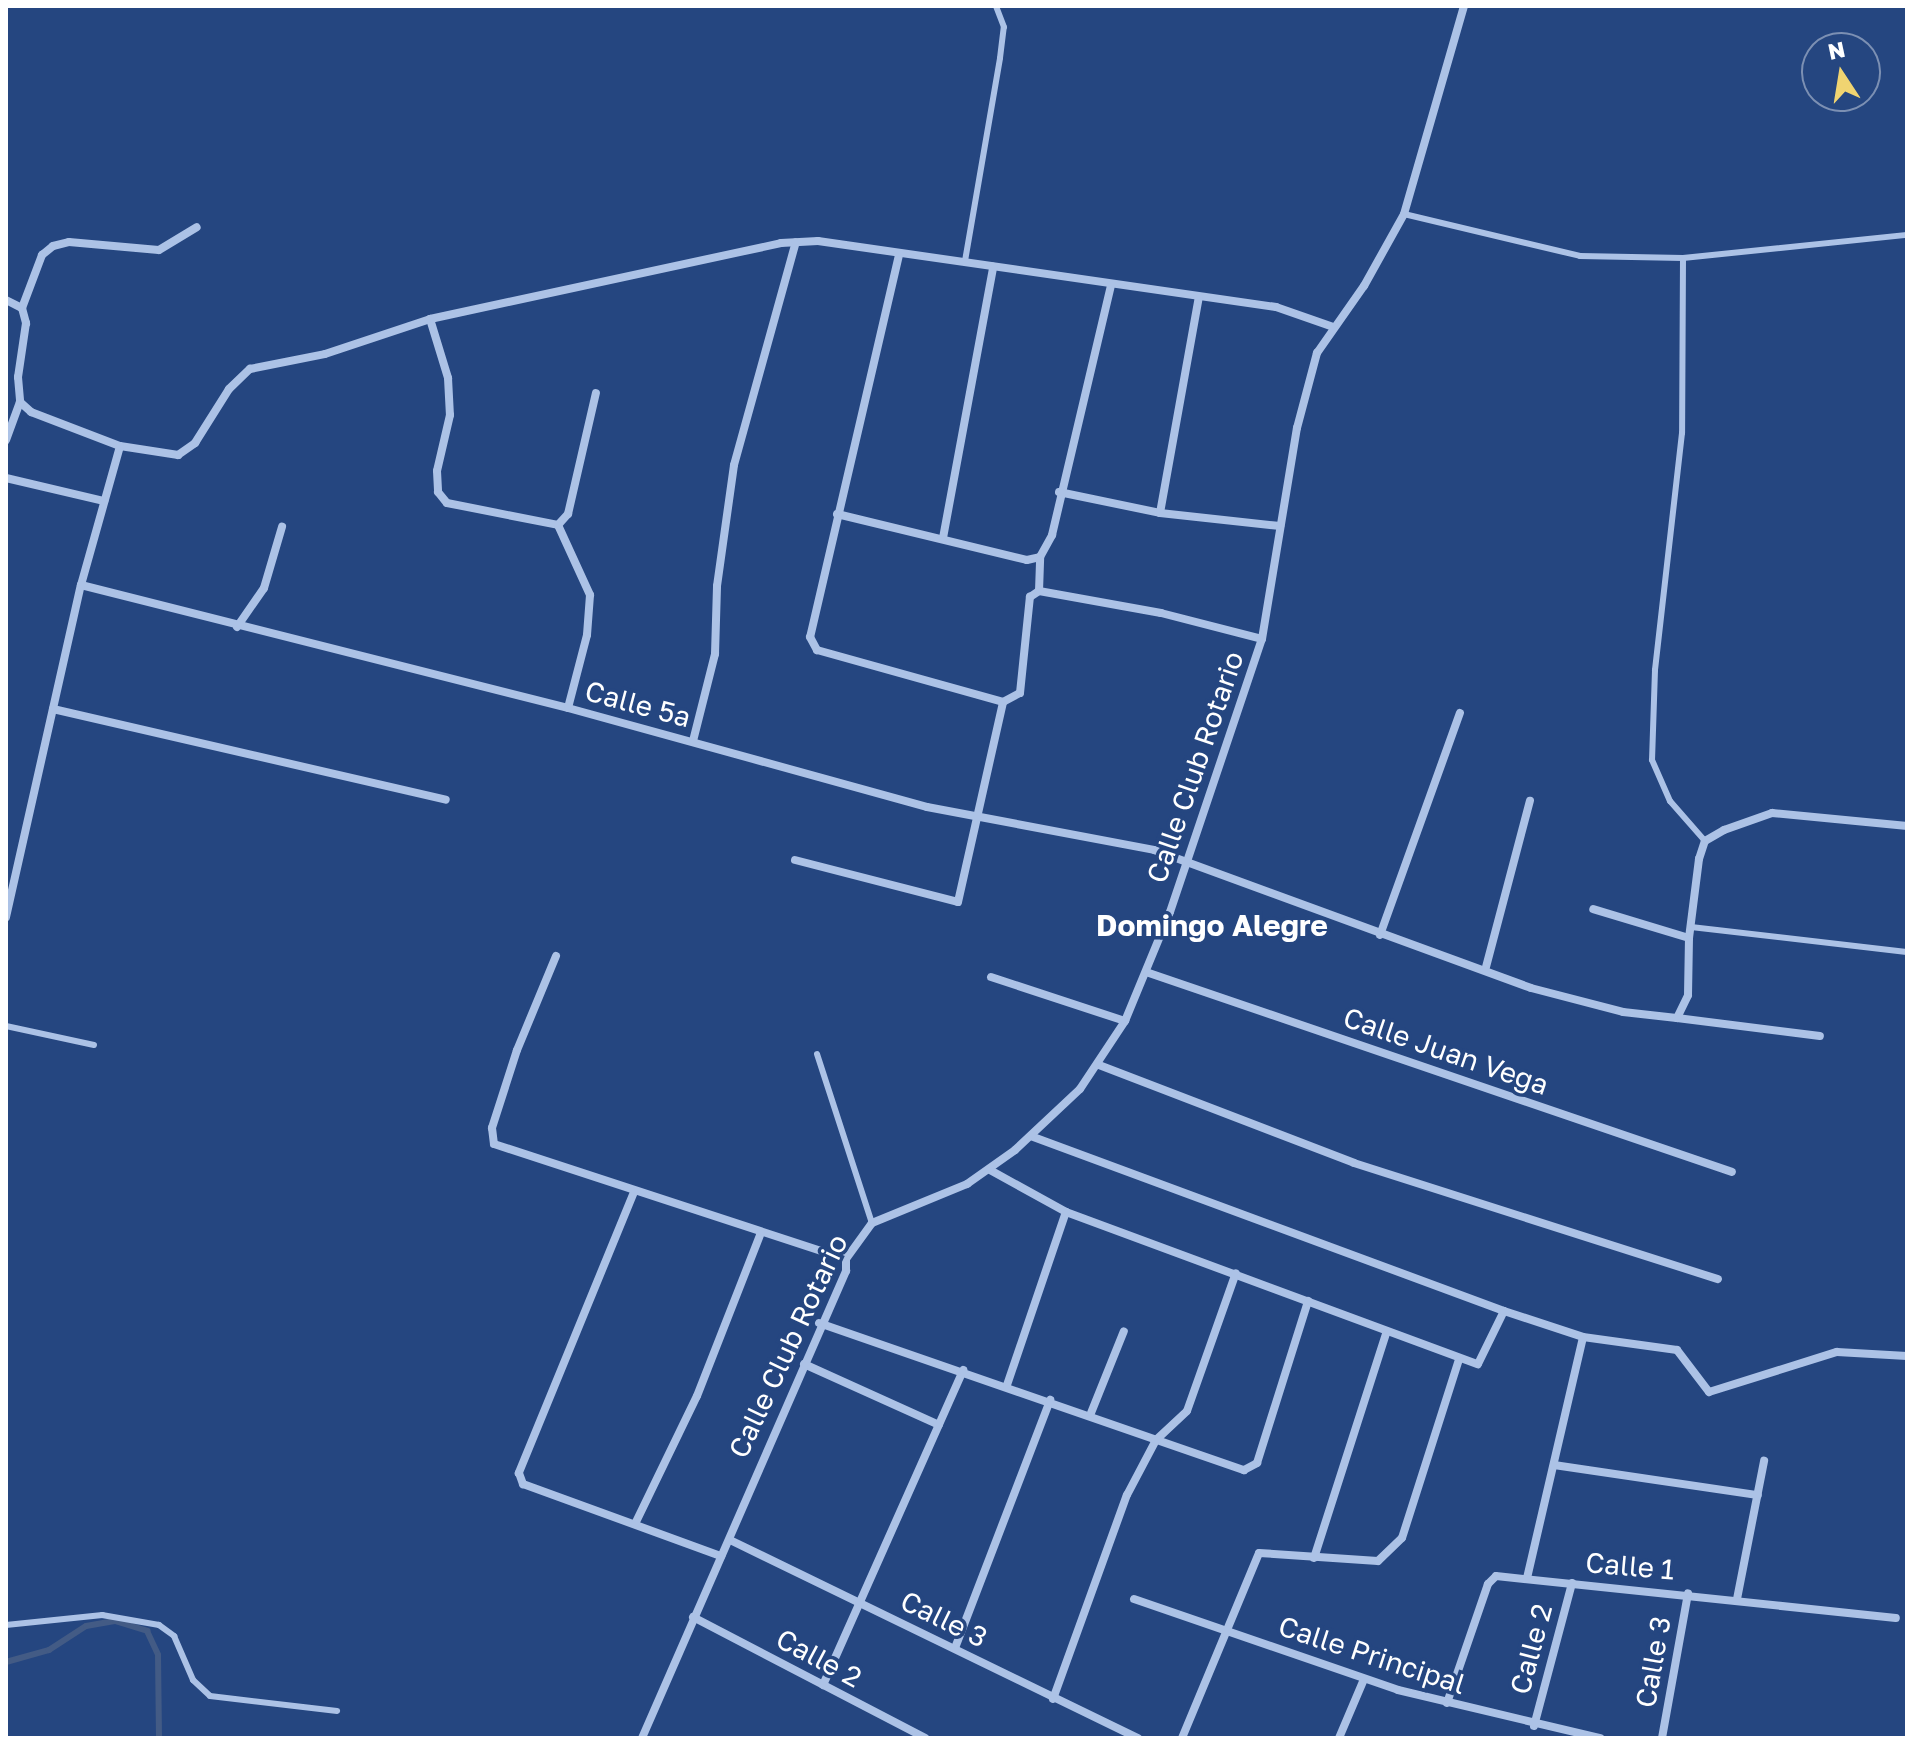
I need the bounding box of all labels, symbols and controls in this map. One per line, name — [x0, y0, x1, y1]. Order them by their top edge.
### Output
north arrow — [1801, 32, 1881, 112]
text: N — [1825, 35, 1847, 65]
street label: Calle Club Rotario — [1140, 647, 1250, 887]
street label: Calle 5ª — [582, 674, 694, 734]
district label: Domingo Alegre — [1096, 907, 1328, 943]
street label: Calle Juan Vega — [1339, 1000, 1553, 1102]
street label: Calle Club Rotario — [721, 1229, 855, 1463]
street label: Calle 1 — [1584, 1545, 1676, 1587]
street label: Calle 3 — [895, 1584, 993, 1654]
street label: Calle 2 — [1503, 1600, 1559, 1698]
street label: Calle Principal — [1274, 1609, 1470, 1701]
street label: Calle 3 — [1628, 1614, 1678, 1710]
street label: Calle 2 — [771, 1622, 867, 1694]

